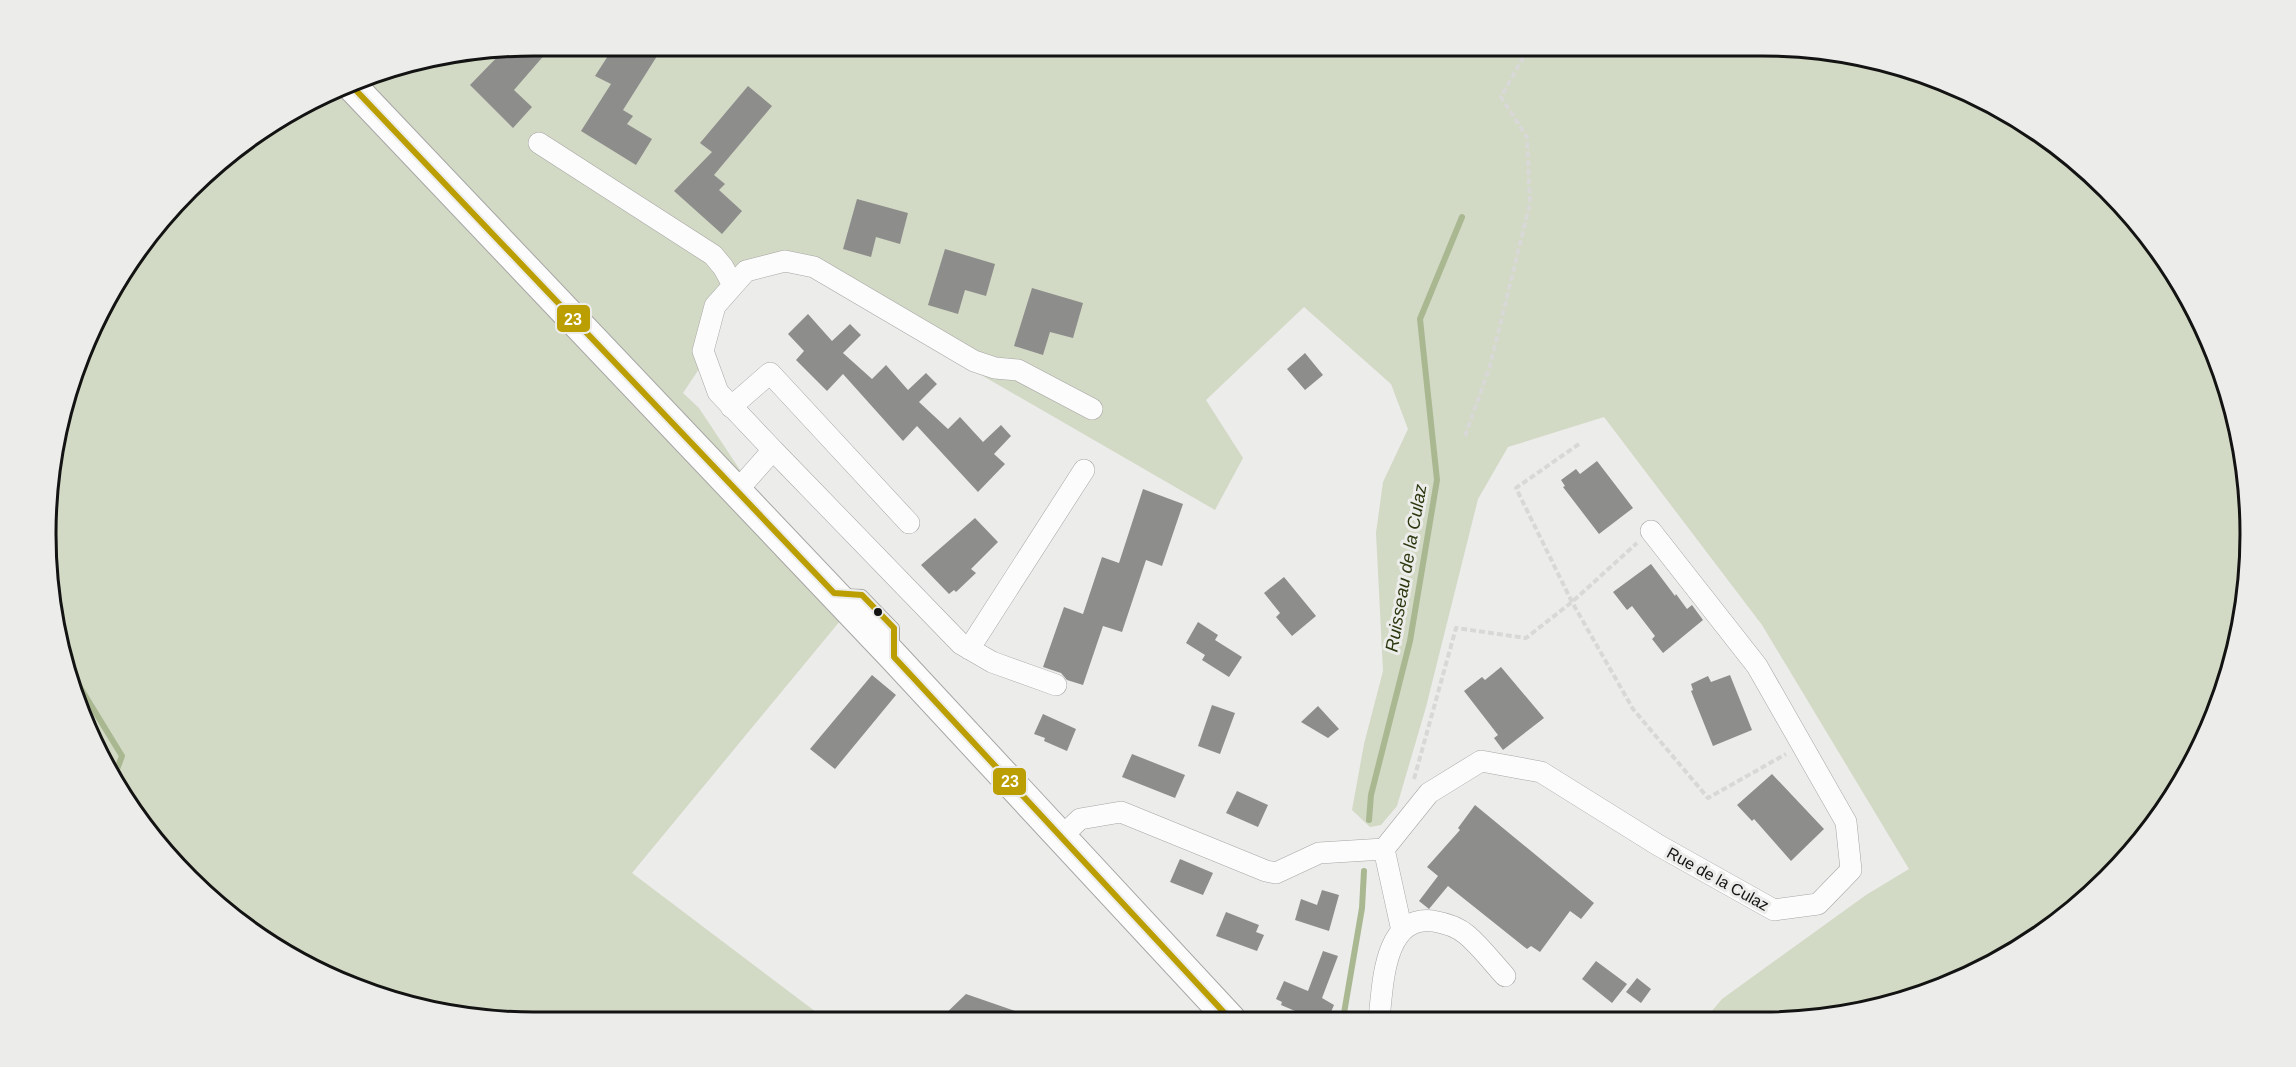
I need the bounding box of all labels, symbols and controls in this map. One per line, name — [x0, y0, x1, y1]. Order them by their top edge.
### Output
line badge: 23 — [556, 304, 591, 333]
text: 23 — [564, 311, 582, 328]
water label: Ruisseau de la Culaz — [1381, 483, 1431, 653]
unlabelled marker — [872, 606, 884, 618]
line badge: 23 — [992, 767, 1027, 796]
text: 23 — [1001, 773, 1019, 790]
street label: Rue de la Culaz — [1664, 844, 1772, 914]

